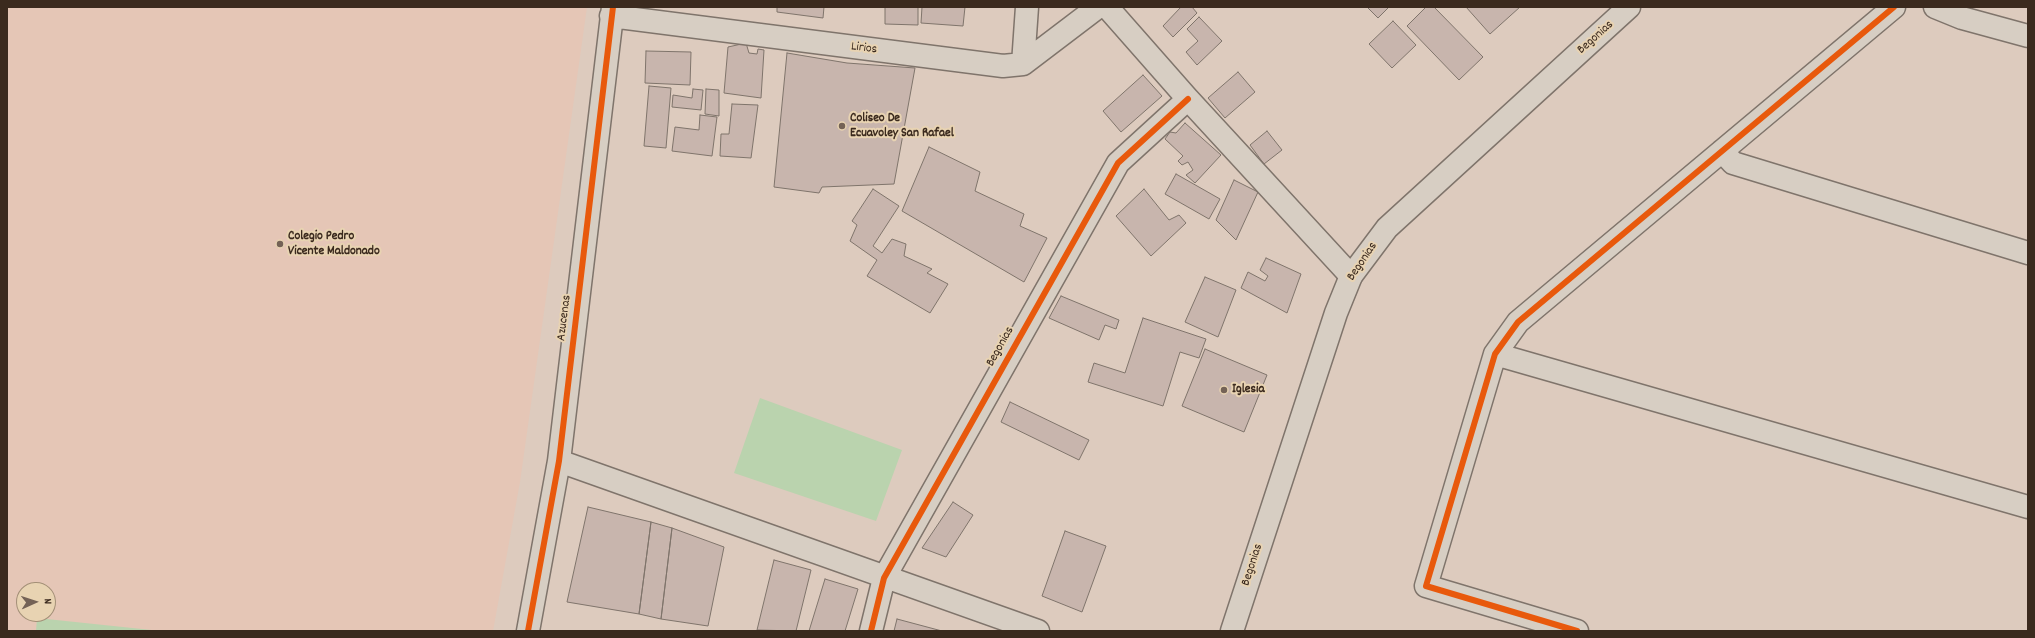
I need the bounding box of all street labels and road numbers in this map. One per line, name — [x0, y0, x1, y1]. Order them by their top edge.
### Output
street label: Begonias — [1575, 18, 1617, 58]
street label: Lirios — [850, 40, 878, 58]
street label: Begonias — [1344, 240, 1382, 284]
street label: Azucenas — [554, 294, 576, 342]
street label: Begonias — [984, 324, 1018, 370]
street label: Begonias — [1239, 542, 1267, 588]

